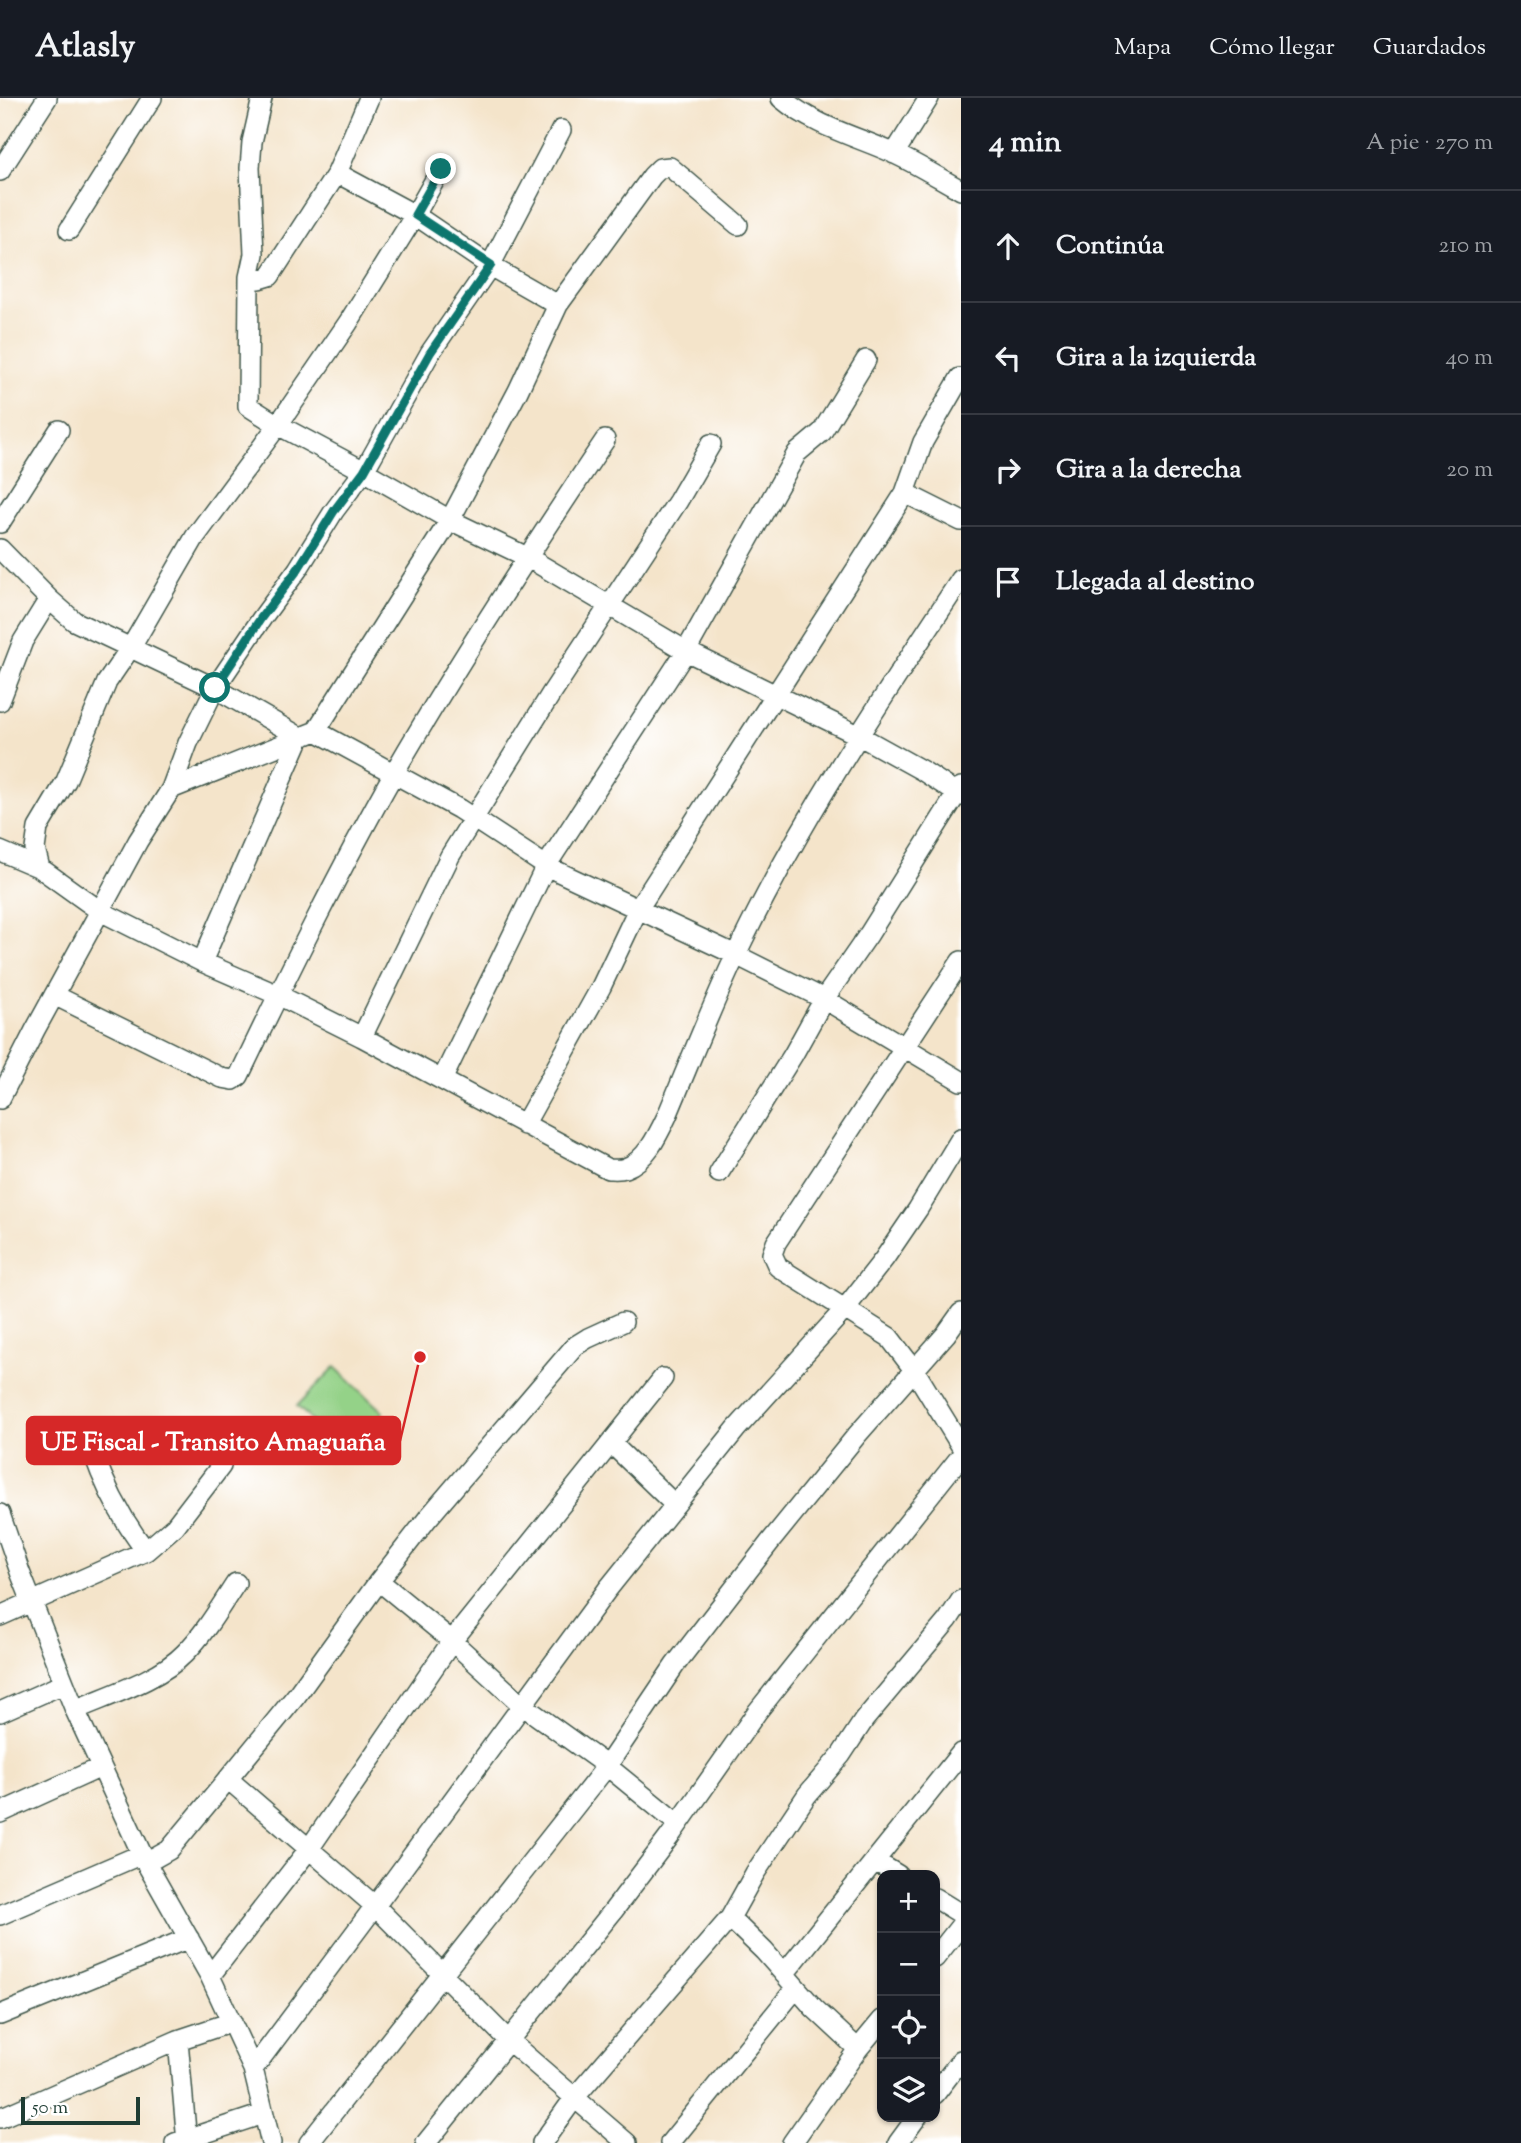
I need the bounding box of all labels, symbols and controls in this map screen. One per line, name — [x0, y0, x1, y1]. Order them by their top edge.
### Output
text: Atlasly — [35, 24, 135, 72]
text: Mapa — [1114, 31, 1171, 65]
text: Cómo llegar — [1209, 31, 1335, 65]
text: Guardados — [1373, 31, 1486, 65]
text: 4 min — [989, 122, 1062, 165]
text: A pie · 270 m — [1366, 127, 1493, 160]
route end — [425, 153, 456, 184]
icon: ahead — [989, 227, 1027, 265]
text: Continúa — [1056, 228, 1164, 265]
text: 210 m — [1439, 230, 1493, 263]
icon: left — [989, 339, 1027, 377]
text: Gira a la izquierda — [1056, 340, 1256, 377]
text: 40 m — [1446, 342, 1493, 375]
icon: right — [989, 451, 1027, 489]
text: Gira a la derecha — [1056, 452, 1241, 489]
text: 20 m — [1446, 454, 1493, 487]
icon: arrive — [989, 563, 1027, 601]
text: Llegada al destino — [1056, 564, 1254, 601]
route start — [199, 672, 230, 703]
callout: UE Fiscal - Transito Amaguaña — [27, 1417, 400, 1464]
text: UE Fiscal - Transito Amaguaña — [40, 1425, 386, 1462]
map controls — [877, 1870, 940, 2122]
button: + — [877, 1870, 940, 1933]
button: − — [877, 1933, 940, 1996]
button: locate — [877, 1996, 940, 2059]
button: layers — [877, 2059, 940, 2122]
scale bar — [21, 2094, 140, 2126]
text: 50 m — [32, 2095, 68, 2122]

